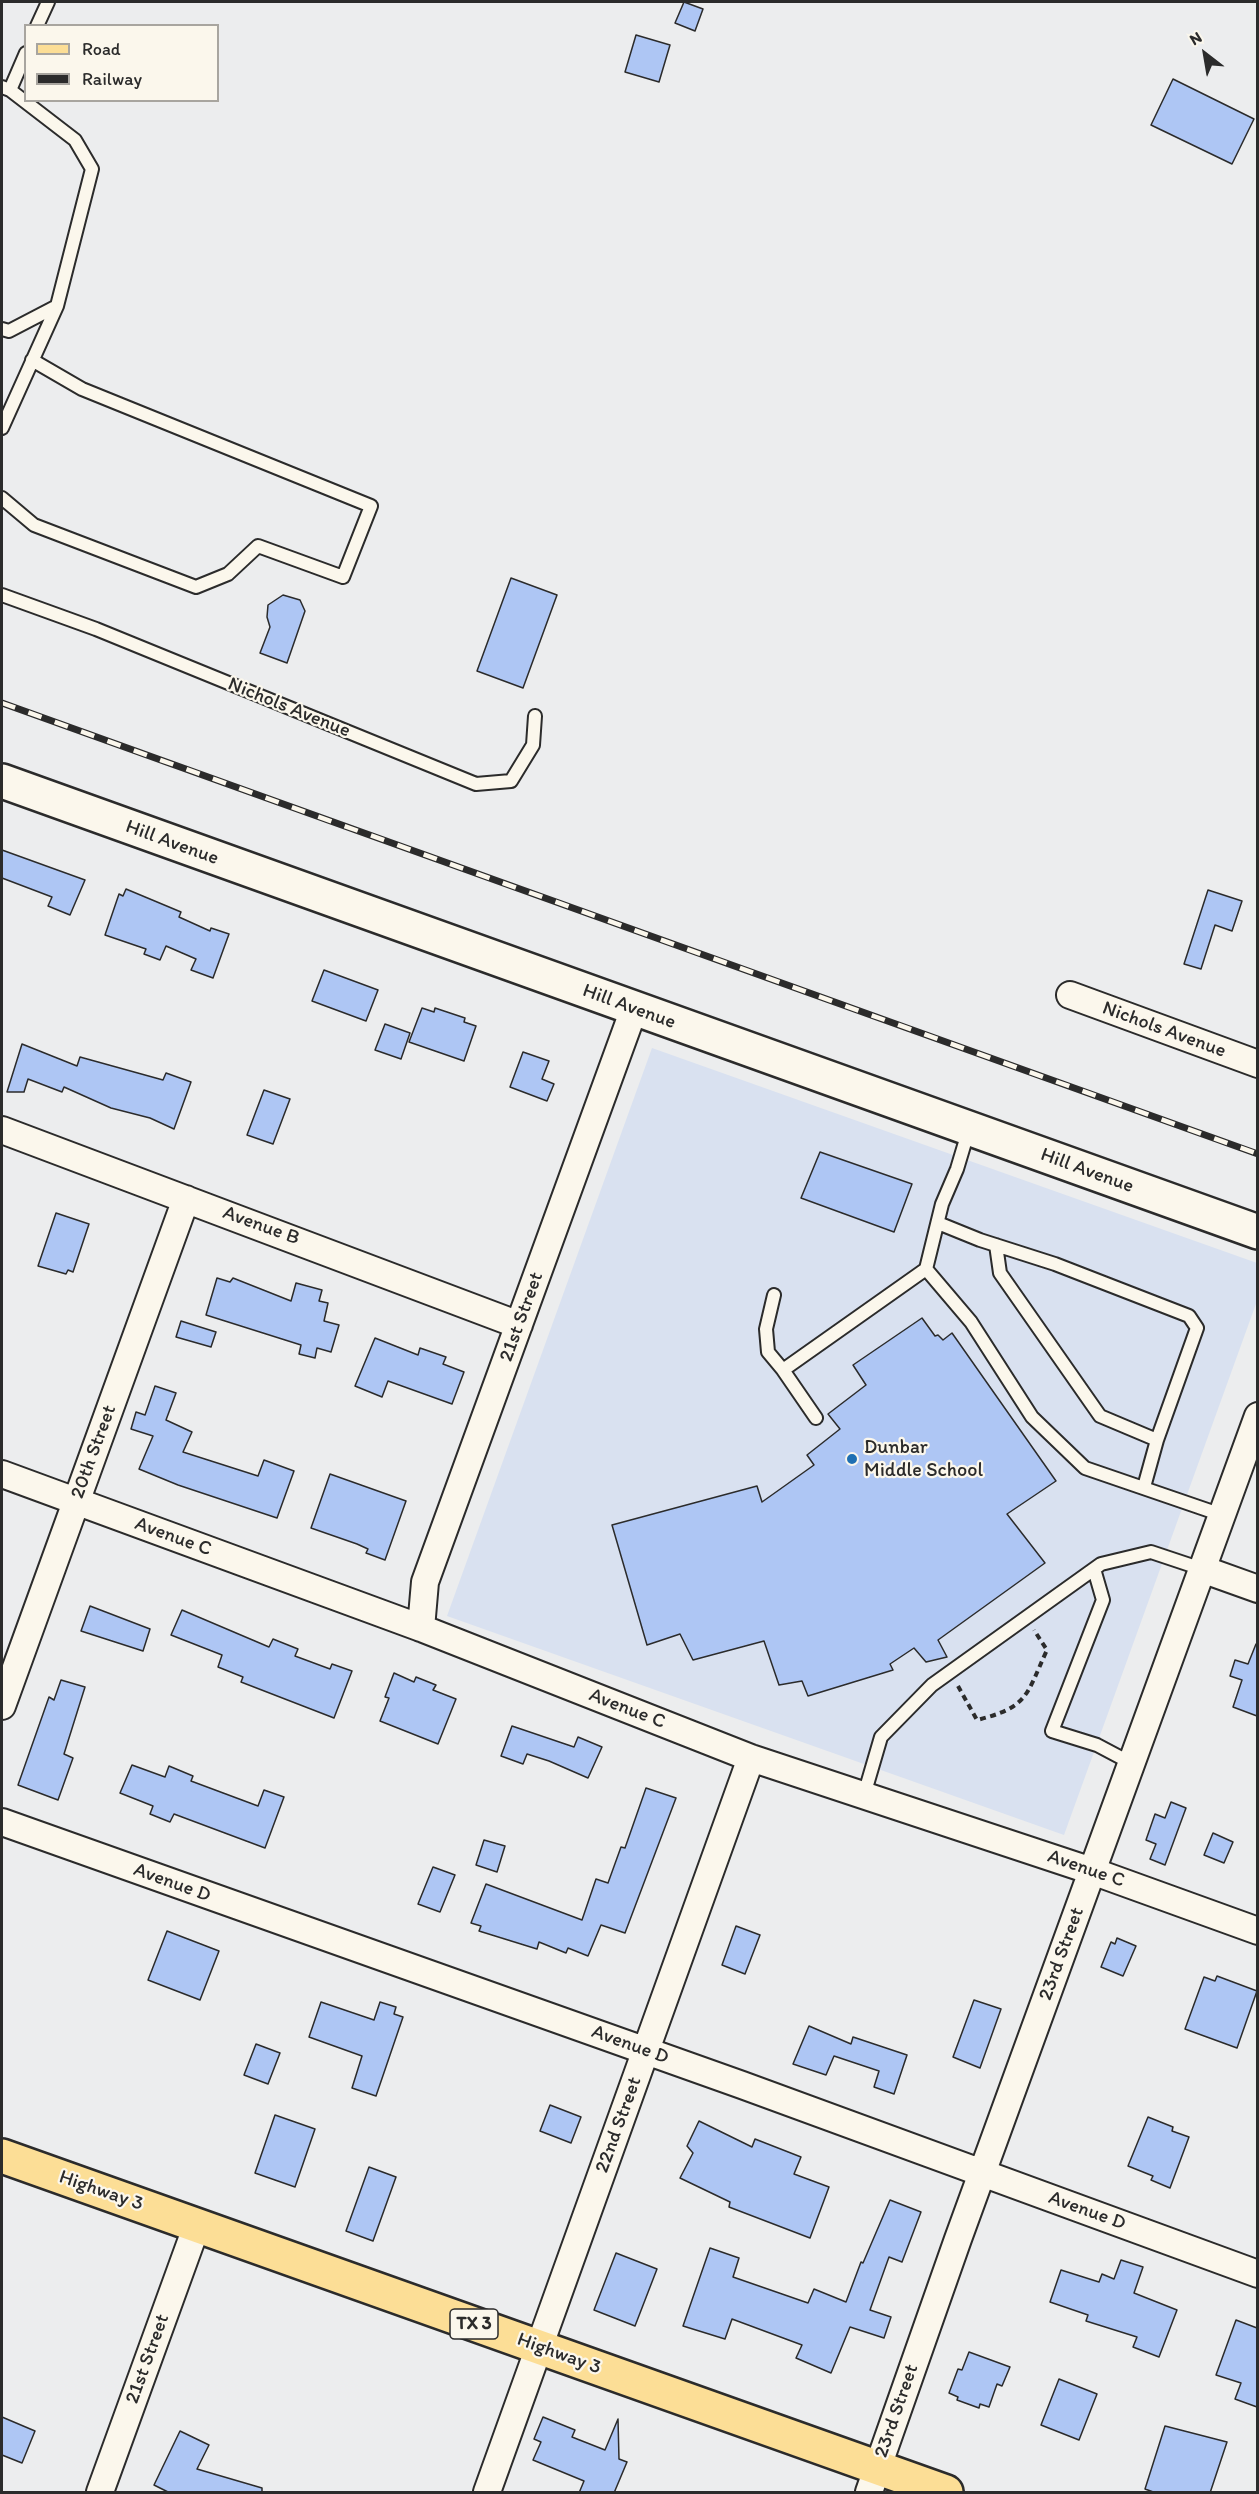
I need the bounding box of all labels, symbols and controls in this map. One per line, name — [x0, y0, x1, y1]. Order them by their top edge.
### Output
legend — [24, 24, 219, 102]
north arrow — [1175, 24, 1235, 84]
text: N — [1186, 27, 1205, 49]
text: Road — [82, 38, 121, 60]
text: Railway — [82, 68, 142, 90]
street label: Nichols Avenue — [224, 673, 354, 743]
street label: Hill Avenue — [122, 815, 222, 871]
street label: Hill Avenue — [579, 979, 679, 1035]
street label: Nichols Avenue — [1099, 996, 1229, 1064]
street label: Hill Avenue — [1037, 1143, 1137, 1199]
street label: Avenue B — [219, 1201, 303, 1251]
street label: 21st Street — [495, 1269, 549, 1365]
street label: 20th Street — [66, 1402, 122, 1502]
place label: Dunbar Middle School — [864, 1436, 983, 1483]
marker: Dunbar Middle School — [845, 1452, 859, 1466]
street label: Avenue C — [131, 1512, 215, 1562]
street label: Avenue C — [585, 1683, 669, 1735]
street label: Avenue C — [1044, 1845, 1128, 1893]
street label: Avenue D — [130, 1858, 214, 1908]
street label: 23rd Street — [1034, 1904, 1090, 2004]
street label: Avenue D — [588, 2020, 672, 2070]
street label: 22nd Street — [591, 2074, 647, 2176]
street label: Highway 3 — [56, 2165, 146, 2217]
street label: Avenue D — [1045, 2186, 1129, 2236]
road number: TX 3 — [450, 2309, 498, 2339]
street label: 21st Street — [121, 2311, 175, 2407]
street label: Highway 3 — [514, 2328, 604, 2380]
street label: 23rd Street — [870, 2361, 924, 2461]

